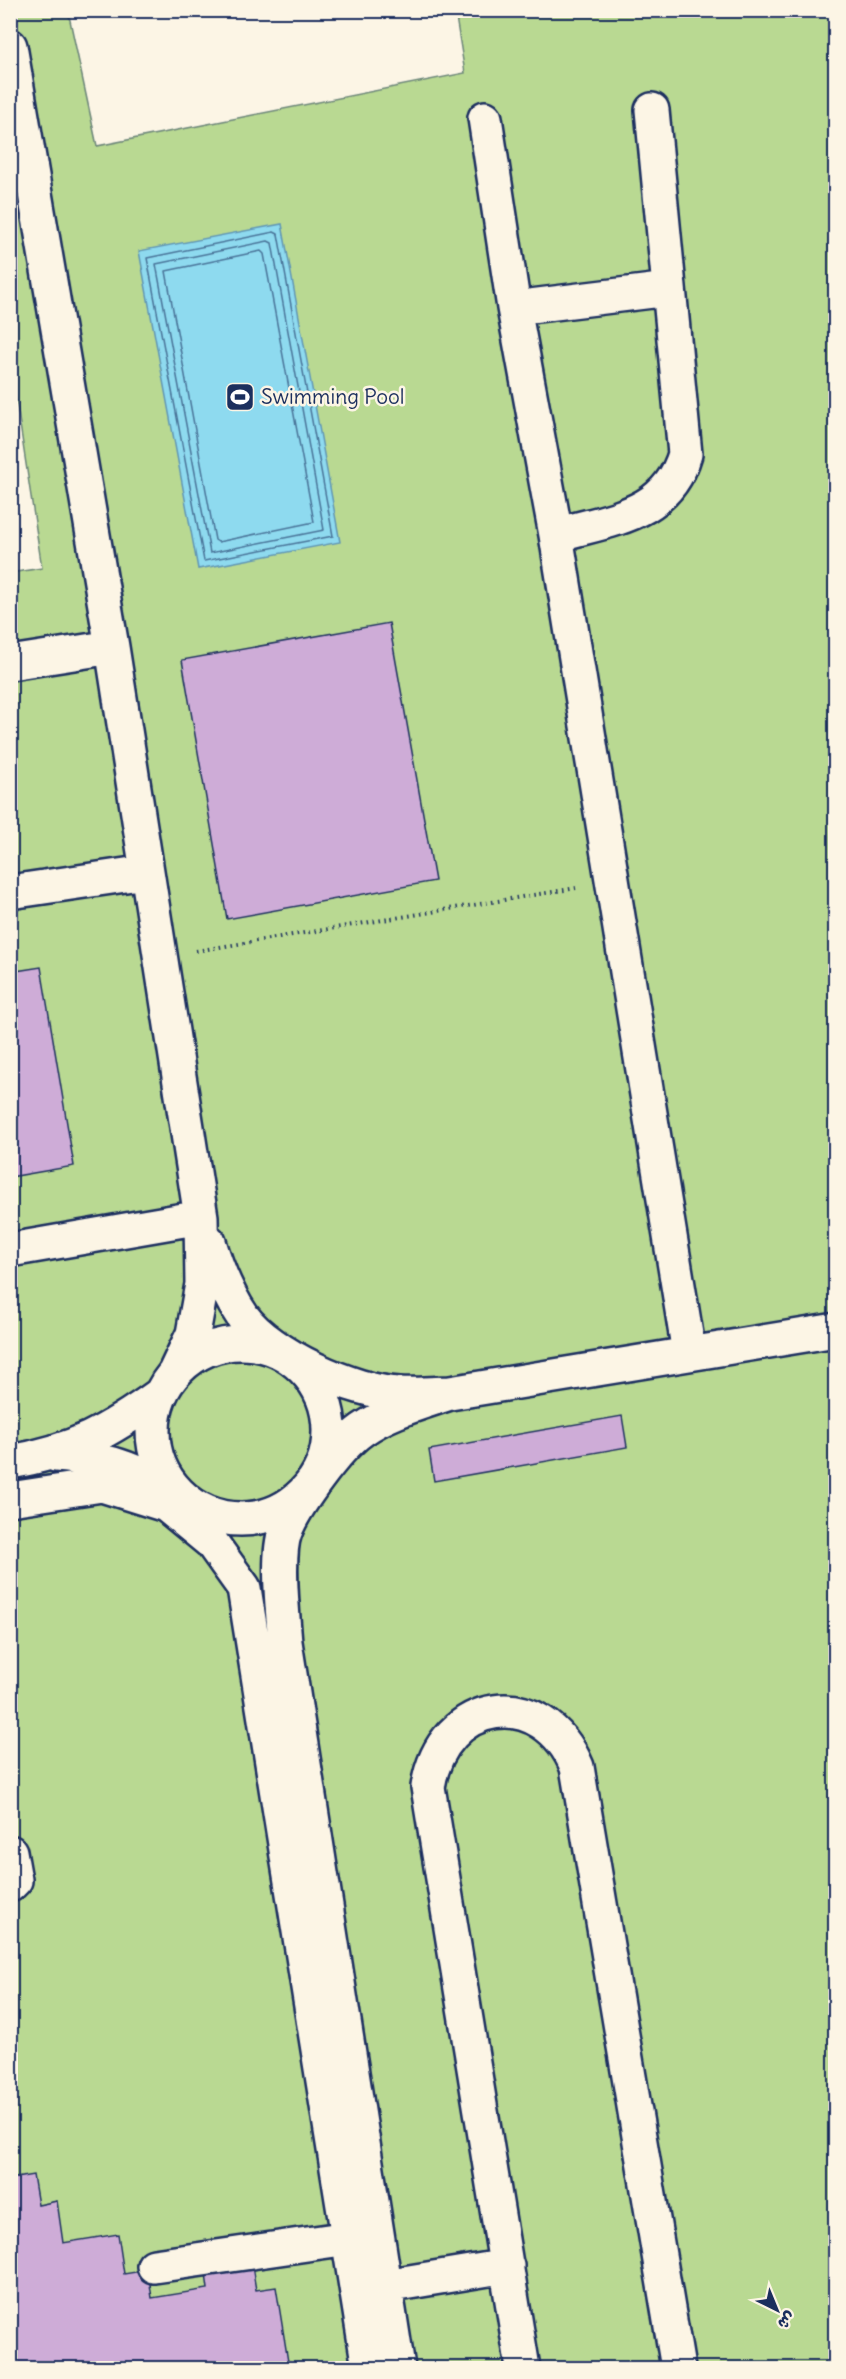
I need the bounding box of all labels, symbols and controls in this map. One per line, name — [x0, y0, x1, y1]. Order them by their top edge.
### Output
sports icon: Swimming Pool — [224, 381, 256, 413]
place label: Swimming Pool — [261, 383, 405, 410]
north arrow — [747, 2280, 807, 2340]
text: ش — [774, 2308, 800, 2334]

